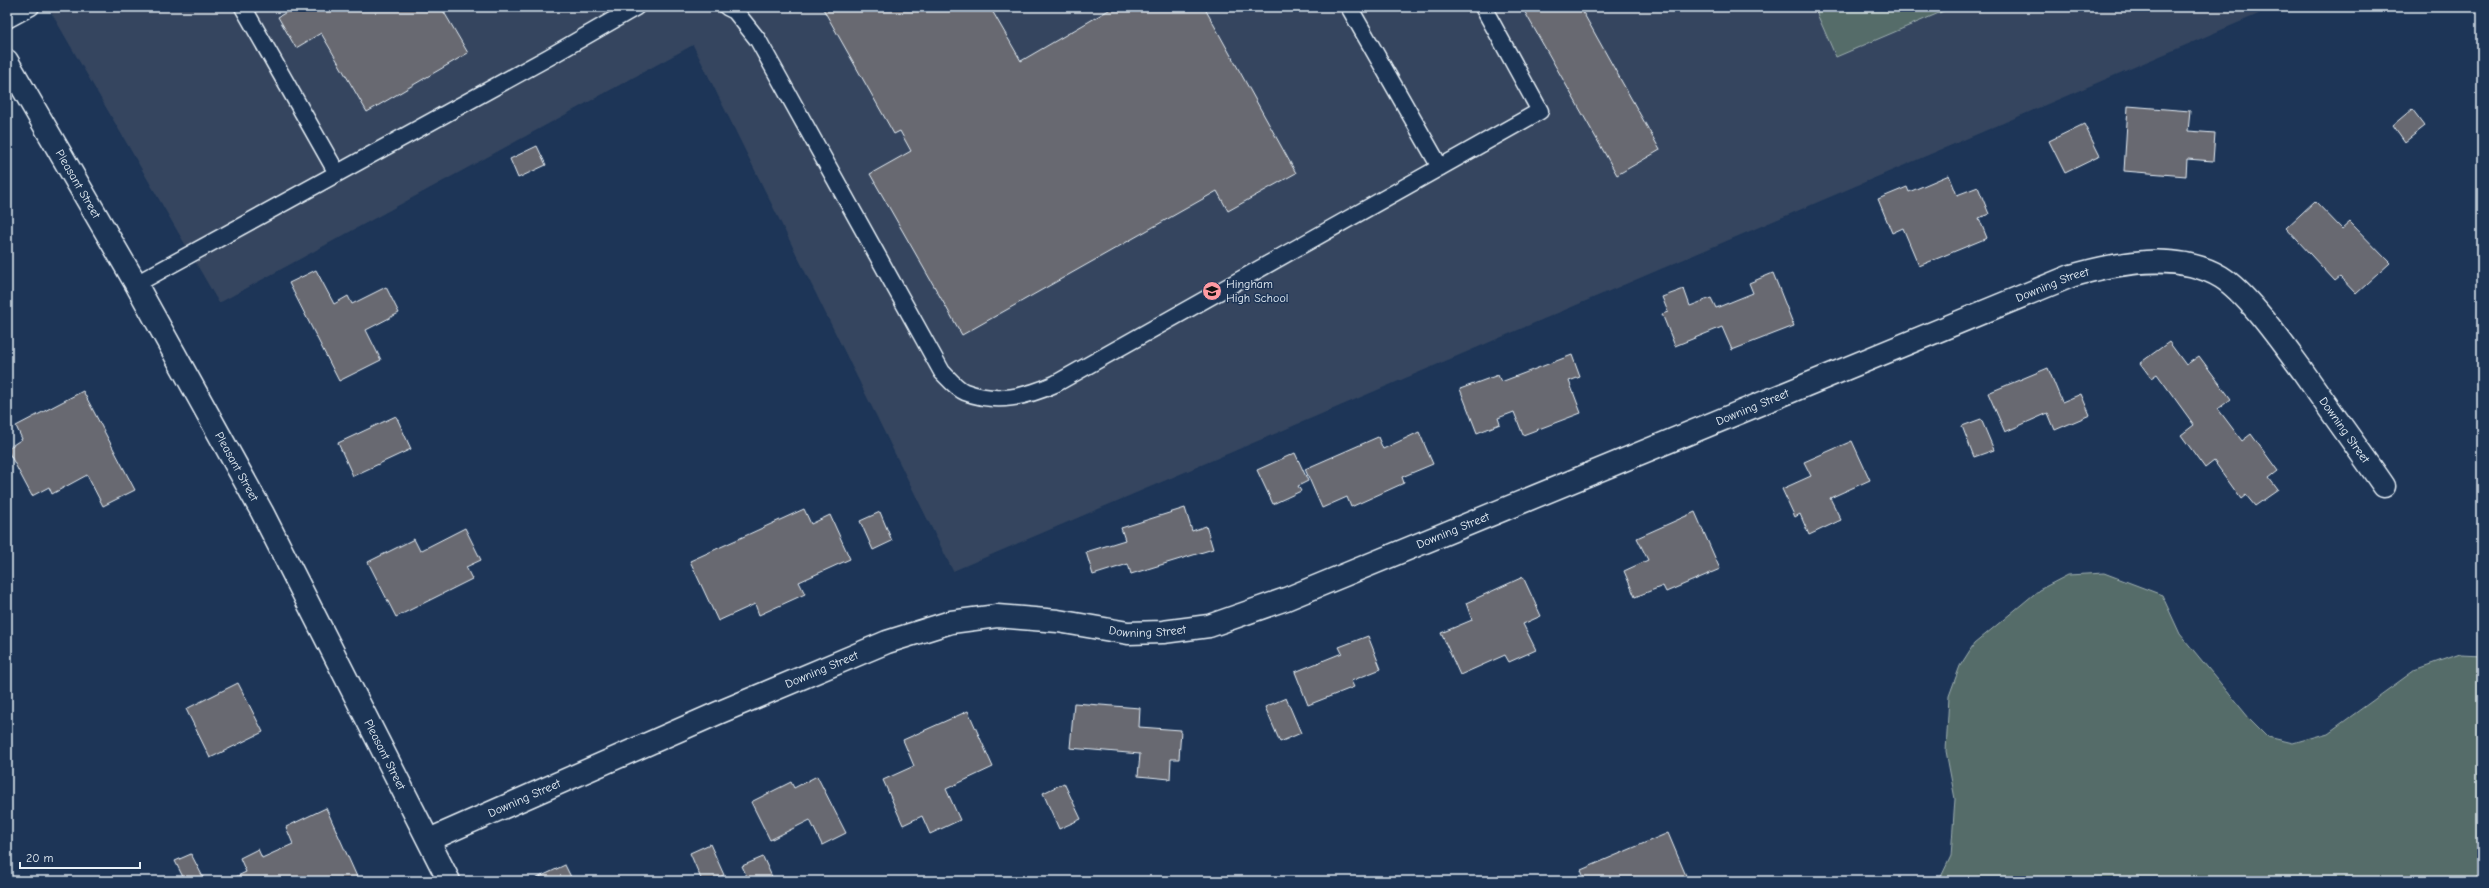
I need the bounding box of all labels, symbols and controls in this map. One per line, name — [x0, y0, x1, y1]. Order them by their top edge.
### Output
street label: Pleasant Street — [53, 147, 104, 221]
street label: Downing Street — [2014, 264, 2091, 305]
place label: Hingham High School — [1226, 277, 1288, 305]
school or university icon: Hingham High School — [1201, 280, 1223, 302]
street label: Downing Street — [1714, 386, 1791, 428]
street label: Downing Street — [2316, 394, 2373, 466]
street label: Pleasant Street — [212, 429, 262, 504]
street label: Downing Street — [1414, 509, 1492, 552]
street label: Downing Street — [1108, 622, 1187, 640]
street label: Downing Street — [783, 648, 861, 691]
street label: Pleasant Street — [361, 717, 409, 792]
street label: Downing Street — [486, 776, 563, 820]
scale bar — [20, 844, 140, 870]
text: 20 m — [26, 851, 54, 865]

